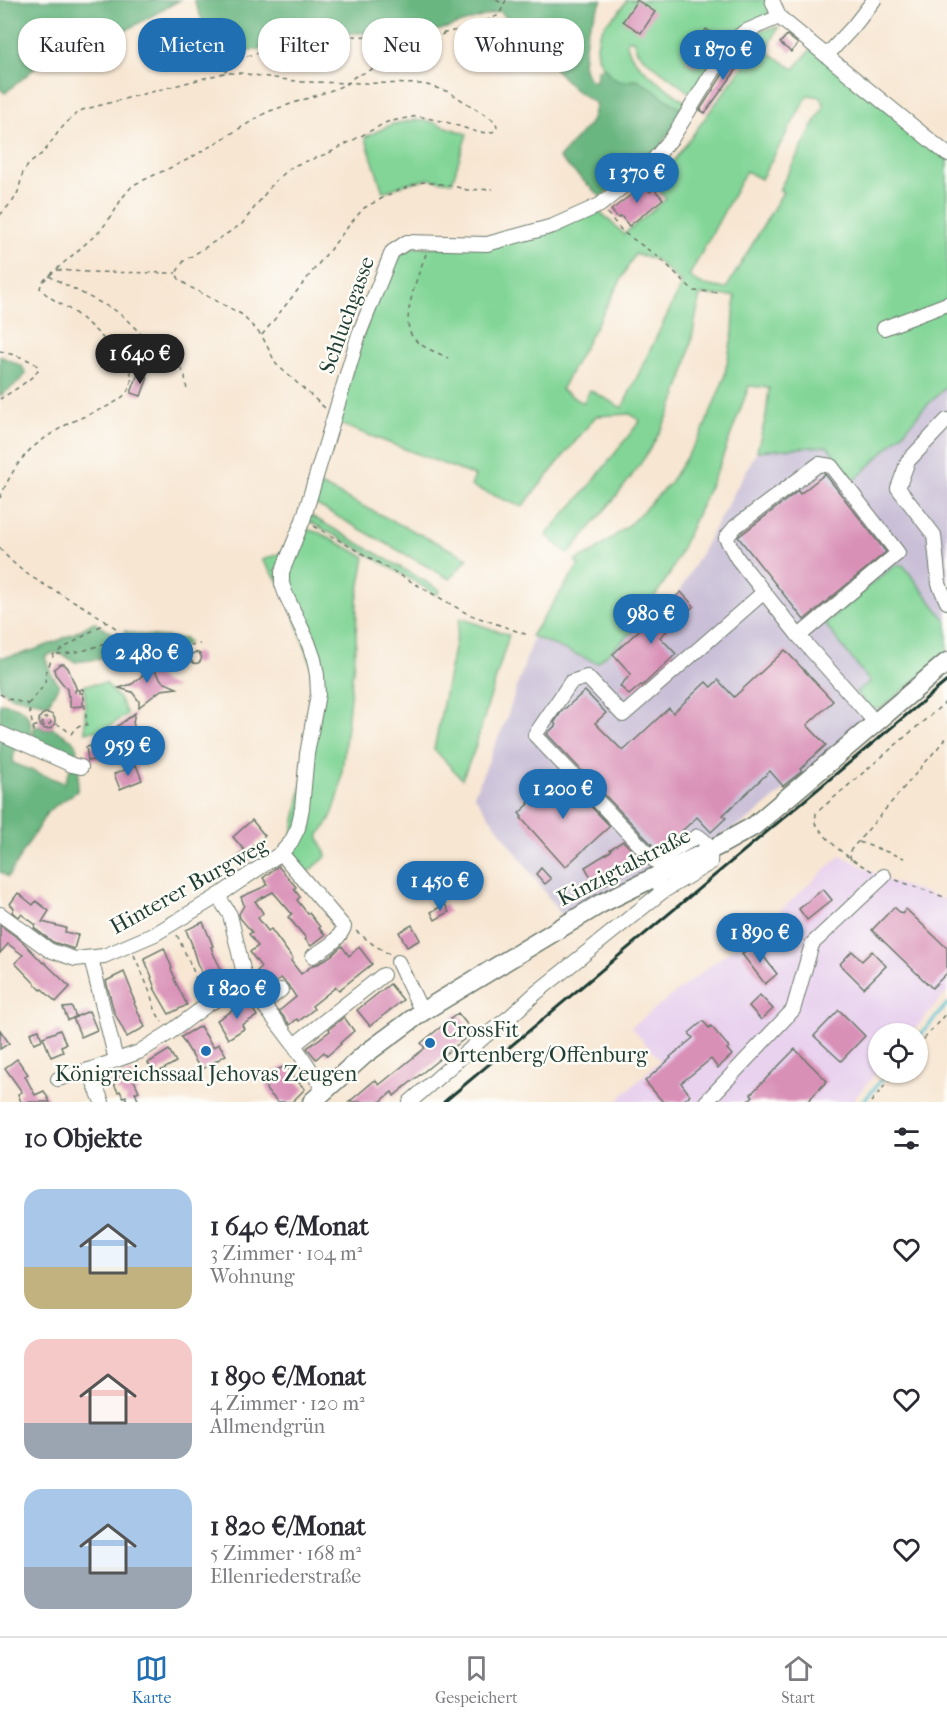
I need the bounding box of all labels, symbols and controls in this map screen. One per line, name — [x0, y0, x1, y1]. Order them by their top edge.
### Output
chip: Kaufen — [18, 18, 126, 72]
chip: Mieten — [138, 18, 246, 72]
chip: Filter — [258, 18, 350, 72]
chip: Neu — [362, 18, 442, 72]
chip: Wohnung — [454, 18, 584, 72]
pin: 1 870 € — [668, 30, 778, 81]
text: 1 870 € — [694, 38, 752, 61]
pin: 1 370 € — [582, 153, 692, 204]
text: 1 370 € — [609, 161, 665, 184]
street label: Schluchgasse — [314, 253, 380, 377]
pin: 1 640 € — [85, 334, 195, 385]
text: 1 640 € — [109, 342, 171, 365]
pin: 980 € — [609, 594, 693, 645]
text: 980 € — [627, 602, 675, 625]
pin: 2 480 € — [92, 633, 202, 684]
text: 2 480 € — [115, 641, 179, 664]
pin: 959 € — [86, 726, 170, 777]
text: 959 € — [105, 734, 151, 757]
pin: 1 200 € — [508, 769, 618, 820]
text: 1 200 € — [533, 777, 593, 800]
street label: Kinzigtalstraße — [553, 822, 695, 912]
street label: Hinterer Burgweg — [106, 832, 273, 940]
pin: 1 450 € — [385, 861, 495, 912]
text: 1 450 € — [411, 869, 469, 892]
pin: 1 890 € — [705, 913, 815, 964]
text: 1 890 € — [730, 921, 790, 944]
pin: 1 820 € — [182, 969, 292, 1020]
text: 1 820 € — [208, 977, 266, 1000]
place label: CrossFit Ortenberg/Offenburg — [442, 1017, 648, 1068]
map controls — [868, 1023, 928, 1083]
button: locate — [868, 1023, 928, 1083]
marker: CrossFit Ortenberg/Offenburg — [423, 1036, 437, 1050]
marker: Königreichssaal Jehovas Zeugen — [199, 1044, 213, 1058]
place label: Königreichssaal Jehovas Zeugen — [55, 1061, 357, 1087]
icon: filters — [890, 1122, 923, 1155]
text: 10 Objekte — [24, 1123, 142, 1154]
text: 1 640 €/Monat — [210, 1211, 369, 1242]
icon: home — [72, 1213, 144, 1285]
icon: heart — [890, 1233, 923, 1266]
text: 3 Zimmer · 104 m² — [210, 1242, 362, 1265]
text: Wohnung — [210, 1265, 295, 1288]
text: 1 890 €/Monat — [210, 1361, 366, 1392]
icon: home — [72, 1363, 144, 1435]
icon: heart — [890, 1383, 923, 1416]
text: 4 Zimmer · 120 m² — [210, 1392, 365, 1415]
text: Allmendgrün — [210, 1415, 325, 1438]
text: 1 820 €/Monat — [210, 1511, 366, 1542]
icon: home — [72, 1513, 144, 1585]
icon: heart — [890, 1533, 923, 1566]
text: 5 Zimmer · 168 m² — [210, 1542, 361, 1565]
text: Ellenriederstraße — [210, 1565, 361, 1588]
tab: Karte — [132, 1652, 171, 1707]
tab: Gespeichert — [435, 1652, 518, 1707]
tab: Start — [781, 1652, 815, 1707]

